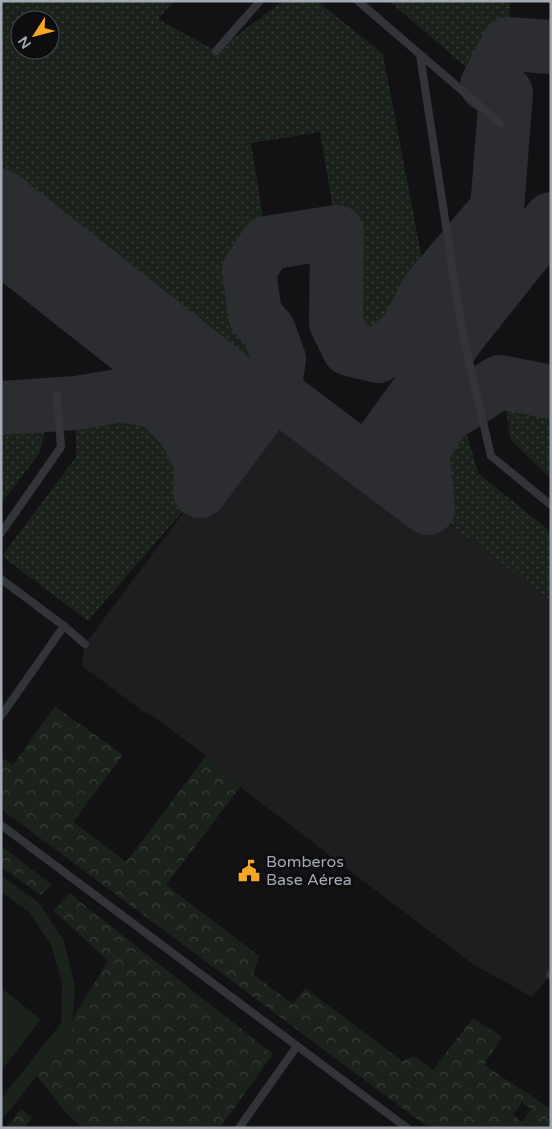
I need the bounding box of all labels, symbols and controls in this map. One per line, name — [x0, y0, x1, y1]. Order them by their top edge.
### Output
north arrow — [10, 10, 60, 60]
text: N — [15, 33, 35, 52]
place label: Bomberos Base Aérea — [266, 852, 352, 890]
public building icon: Bomberos Base Aérea — [236, 858, 262, 884]

